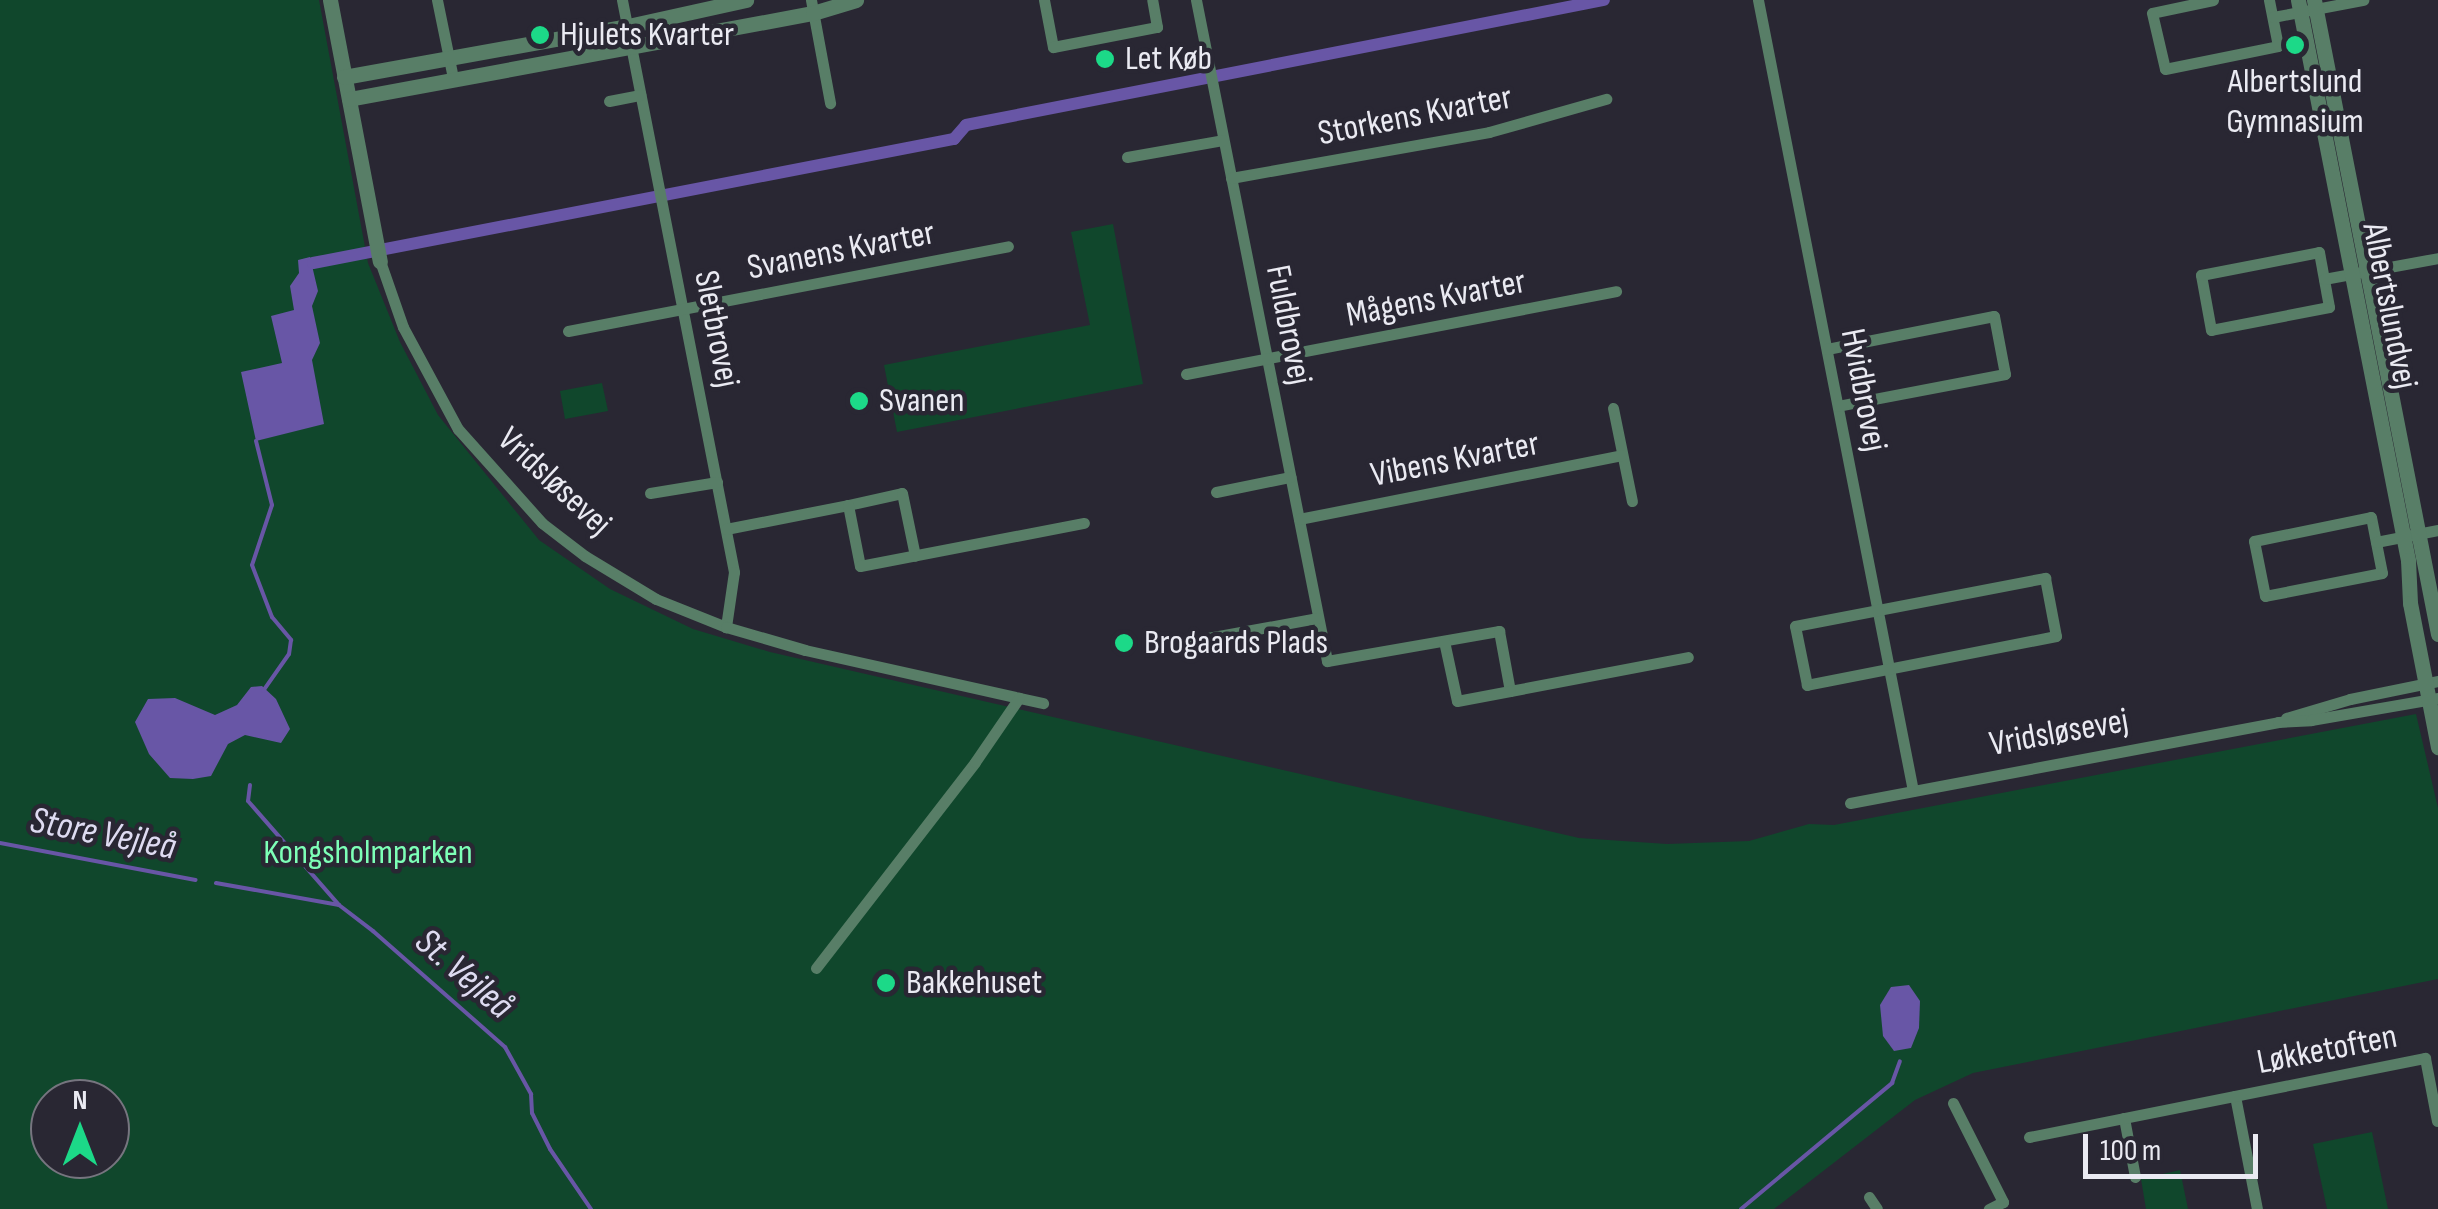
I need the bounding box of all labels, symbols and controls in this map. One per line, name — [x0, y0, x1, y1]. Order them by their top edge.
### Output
place label: Hjulets Kvarter — [560, 14, 734, 56]
marker: Hjulets Kvarter — [529, 24, 551, 46]
marker: Albertslund Gymnasium — [2284, 34, 2306, 56]
place label: Let Køb — [1125, 38, 1212, 80]
marker: Let Køb — [1094, 48, 1116, 70]
place label: Albertslund Gymnasium — [2226, 61, 2364, 143]
street label: Storkens Kvarter — [1315, 77, 1515, 155]
street label: Svanens Kvarter — [744, 212, 938, 290]
street label: Albertslundvej — [2352, 219, 2426, 393]
street label: Mågens Kvarter — [1343, 261, 1529, 337]
street label: Fuldbrovej — [1256, 262, 1320, 388]
street label: Sletbrovej — [684, 267, 748, 391]
street label: Hvidbrovej — [1831, 325, 1895, 455]
place label: Svanen — [879, 380, 964, 422]
marker: Svanen — [848, 390, 870, 412]
street label: Vridsløsevej — [488, 419, 620, 545]
street label: Vibens Kvarter — [1367, 423, 1543, 497]
place label: Brogaards Plads — [1144, 622, 1328, 664]
marker: Brogaards Plads — [1113, 632, 1135, 654]
street label: Vridsløsevej — [1986, 700, 2132, 766]
water label: Store Vejleå — [26, 798, 180, 870]
park label: Kongsholmparken — [263, 832, 473, 874]
water label: St. Vejleå — [406, 919, 522, 1029]
place label: Bakkehuset — [906, 962, 1042, 1004]
marker: Bakkehuset — [875, 972, 897, 994]
street label: Løkketoften — [2254, 1016, 2400, 1084]
north arrow — [30, 1079, 130, 1179]
text: N — [73, 1084, 87, 1117]
scale bar — [2088, 1114, 2263, 1176]
text: 100 m — [2100, 1133, 2161, 1169]

